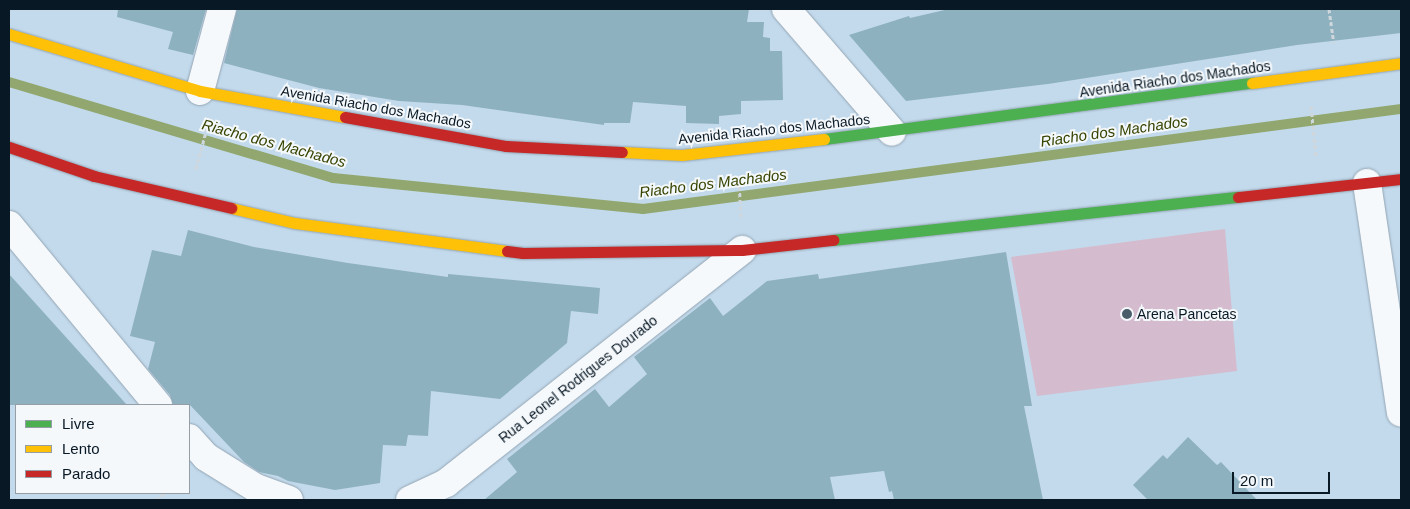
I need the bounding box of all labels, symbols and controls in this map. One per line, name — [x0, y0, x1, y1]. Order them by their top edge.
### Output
street label: Avenida Riacho dos Machados — [1078, 57, 1272, 101]
street label: Avenida Riacho dos Machados — [280, 82, 472, 132]
street label: Avenida Riacho dos Machados — [677, 111, 871, 147]
water label: Riacho dos Machados — [1039, 112, 1189, 150]
water label: Riacho dos Machados — [200, 115, 348, 171]
water label: Riacho dos Machados — [638, 165, 788, 201]
place label: Arena Pancetas — [1137, 306, 1237, 322]
marker: Arena Pancetas — [1121, 308, 1133, 320]
street label: Rua Leonel Rodrigues Dourado — [495, 312, 661, 446]
legend — [15, 404, 190, 494]
text: Livre — [62, 415, 95, 432]
text: Lento — [62, 440, 100, 457]
scale bar — [1235, 462, 1332, 494]
text: Parado — [62, 465, 110, 482]
text: 20 m — [1240, 472, 1273, 489]

